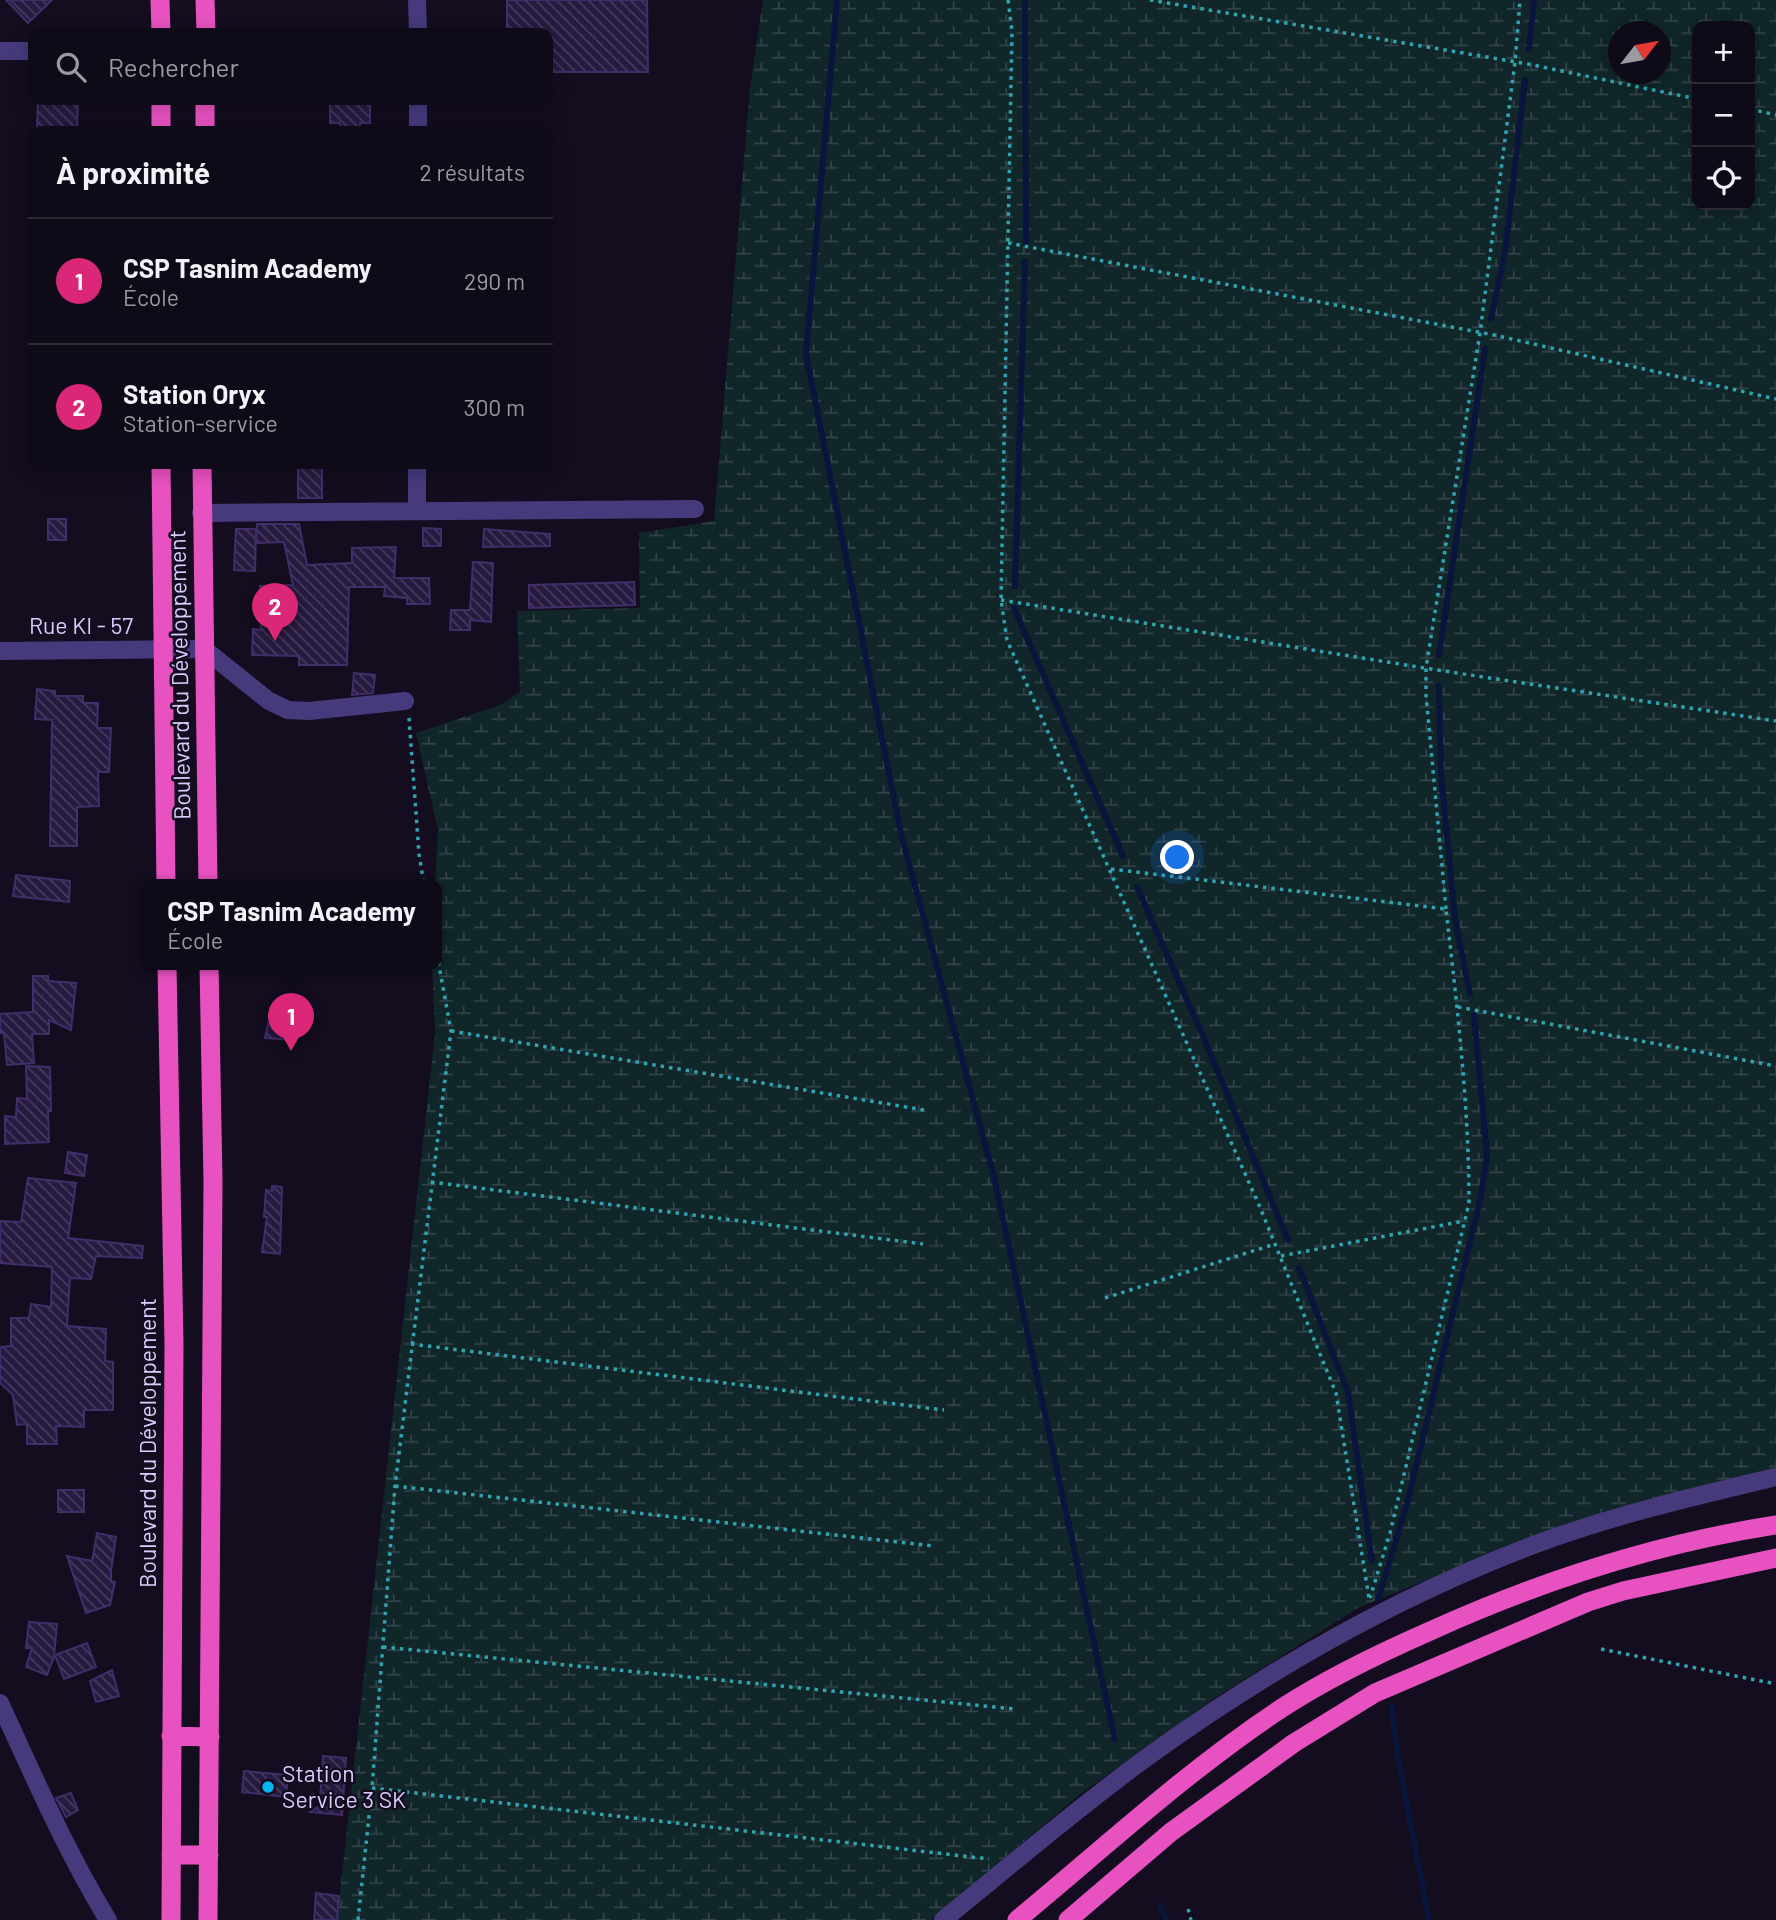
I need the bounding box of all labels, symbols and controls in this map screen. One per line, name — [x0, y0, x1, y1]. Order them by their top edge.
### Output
north arrow — [1608, 21, 1671, 84]
map controls — [1692, 21, 1755, 210]
button: + — [1692, 21, 1755, 84]
search box — [28, 28, 553, 105]
icon: search — [52, 48, 90, 86]
text: Rechercher — [108, 51, 239, 82]
button: − — [1692, 84, 1755, 147]
button: locate — [1692, 147, 1755, 210]
text: À proximité — [56, 154, 210, 190]
text: 2 résultats — [420, 158, 525, 186]
text: CSP Tasnim Academy — [123, 252, 372, 283]
text: 1 — [75, 267, 83, 295]
text: 290 m — [464, 267, 525, 295]
text: École — [123, 283, 179, 311]
text: Station Oryx — [123, 378, 266, 409]
text: 2 — [73, 393, 85, 421]
text: 300 m — [464, 393, 525, 421]
text: Station-service — [123, 409, 278, 437]
street label: Boulevard du Développement — [162, 530, 196, 820]
pin: 2 — [252, 583, 298, 641]
street label: Rue KI - 57 — [29, 611, 133, 639]
your location — [1160, 840, 1194, 874]
popup — [141, 879, 442, 970]
text: CSP Tasnim Academy — [167, 895, 416, 926]
text: École — [167, 926, 223, 954]
pin: 1 — [268, 993, 314, 1051]
street label: Boulevard du Développement — [133, 1298, 161, 1588]
place label: Station Service 3 SK — [282, 1759, 406, 1813]
marker: Station Service 3 SK — [260, 1779, 276, 1795]

